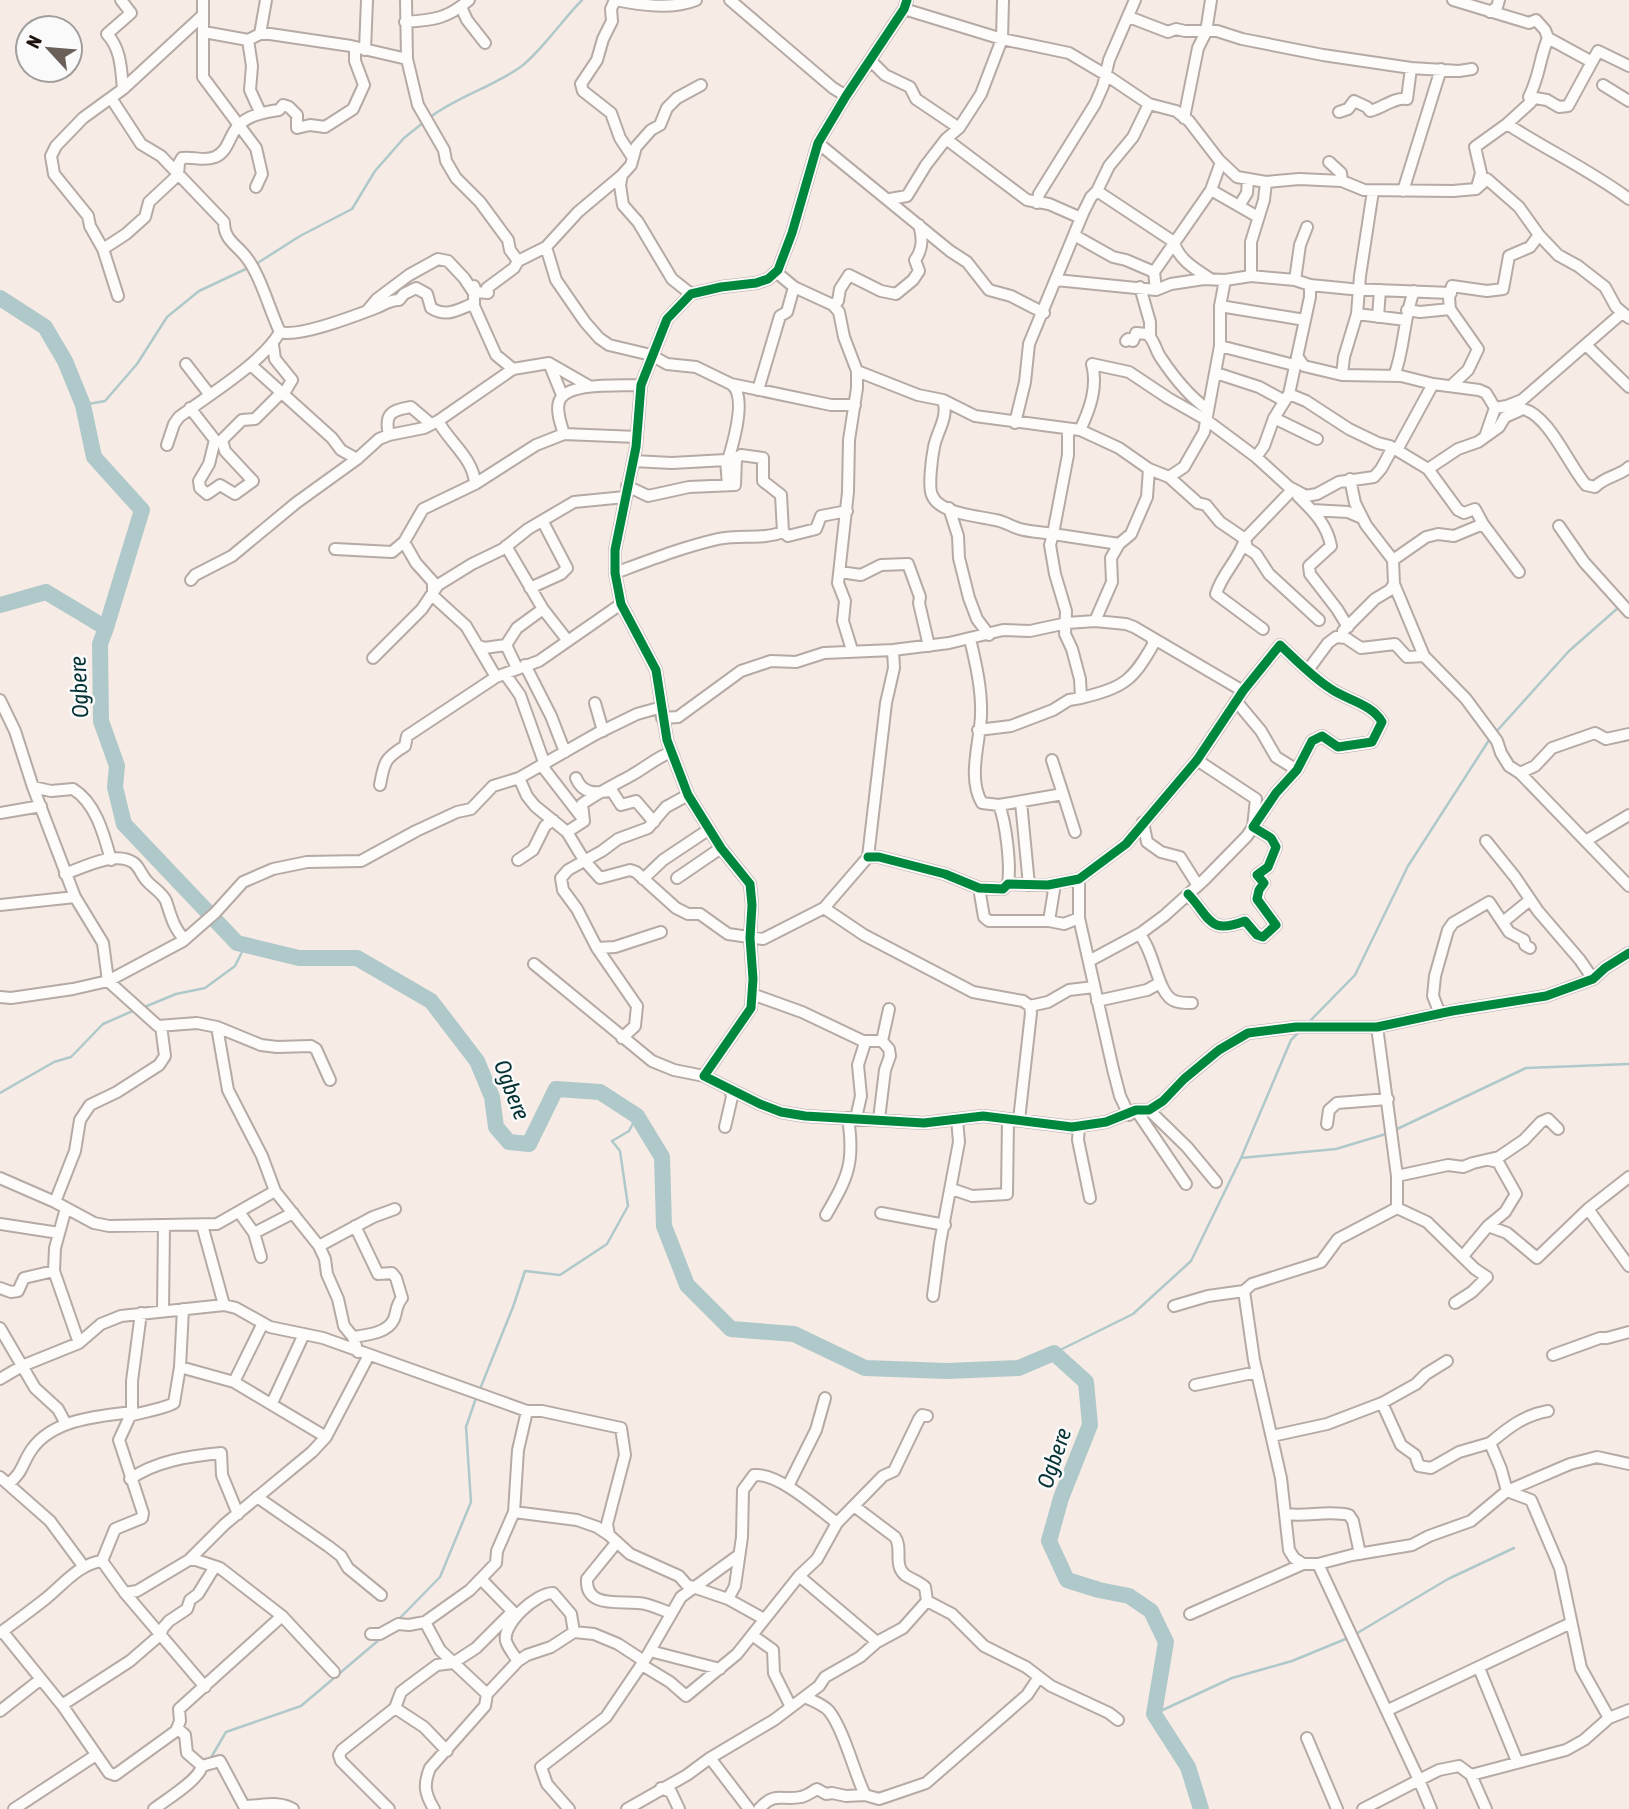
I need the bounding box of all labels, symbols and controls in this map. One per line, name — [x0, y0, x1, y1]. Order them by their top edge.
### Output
north arrow — [14, 14, 84, 84]
text: N — [21, 32, 46, 51]
water label: Ogbere — [64, 655, 94, 719]
water label: Ogbere — [489, 1056, 535, 1124]
water label: Ogbere — [1032, 1424, 1076, 1492]

